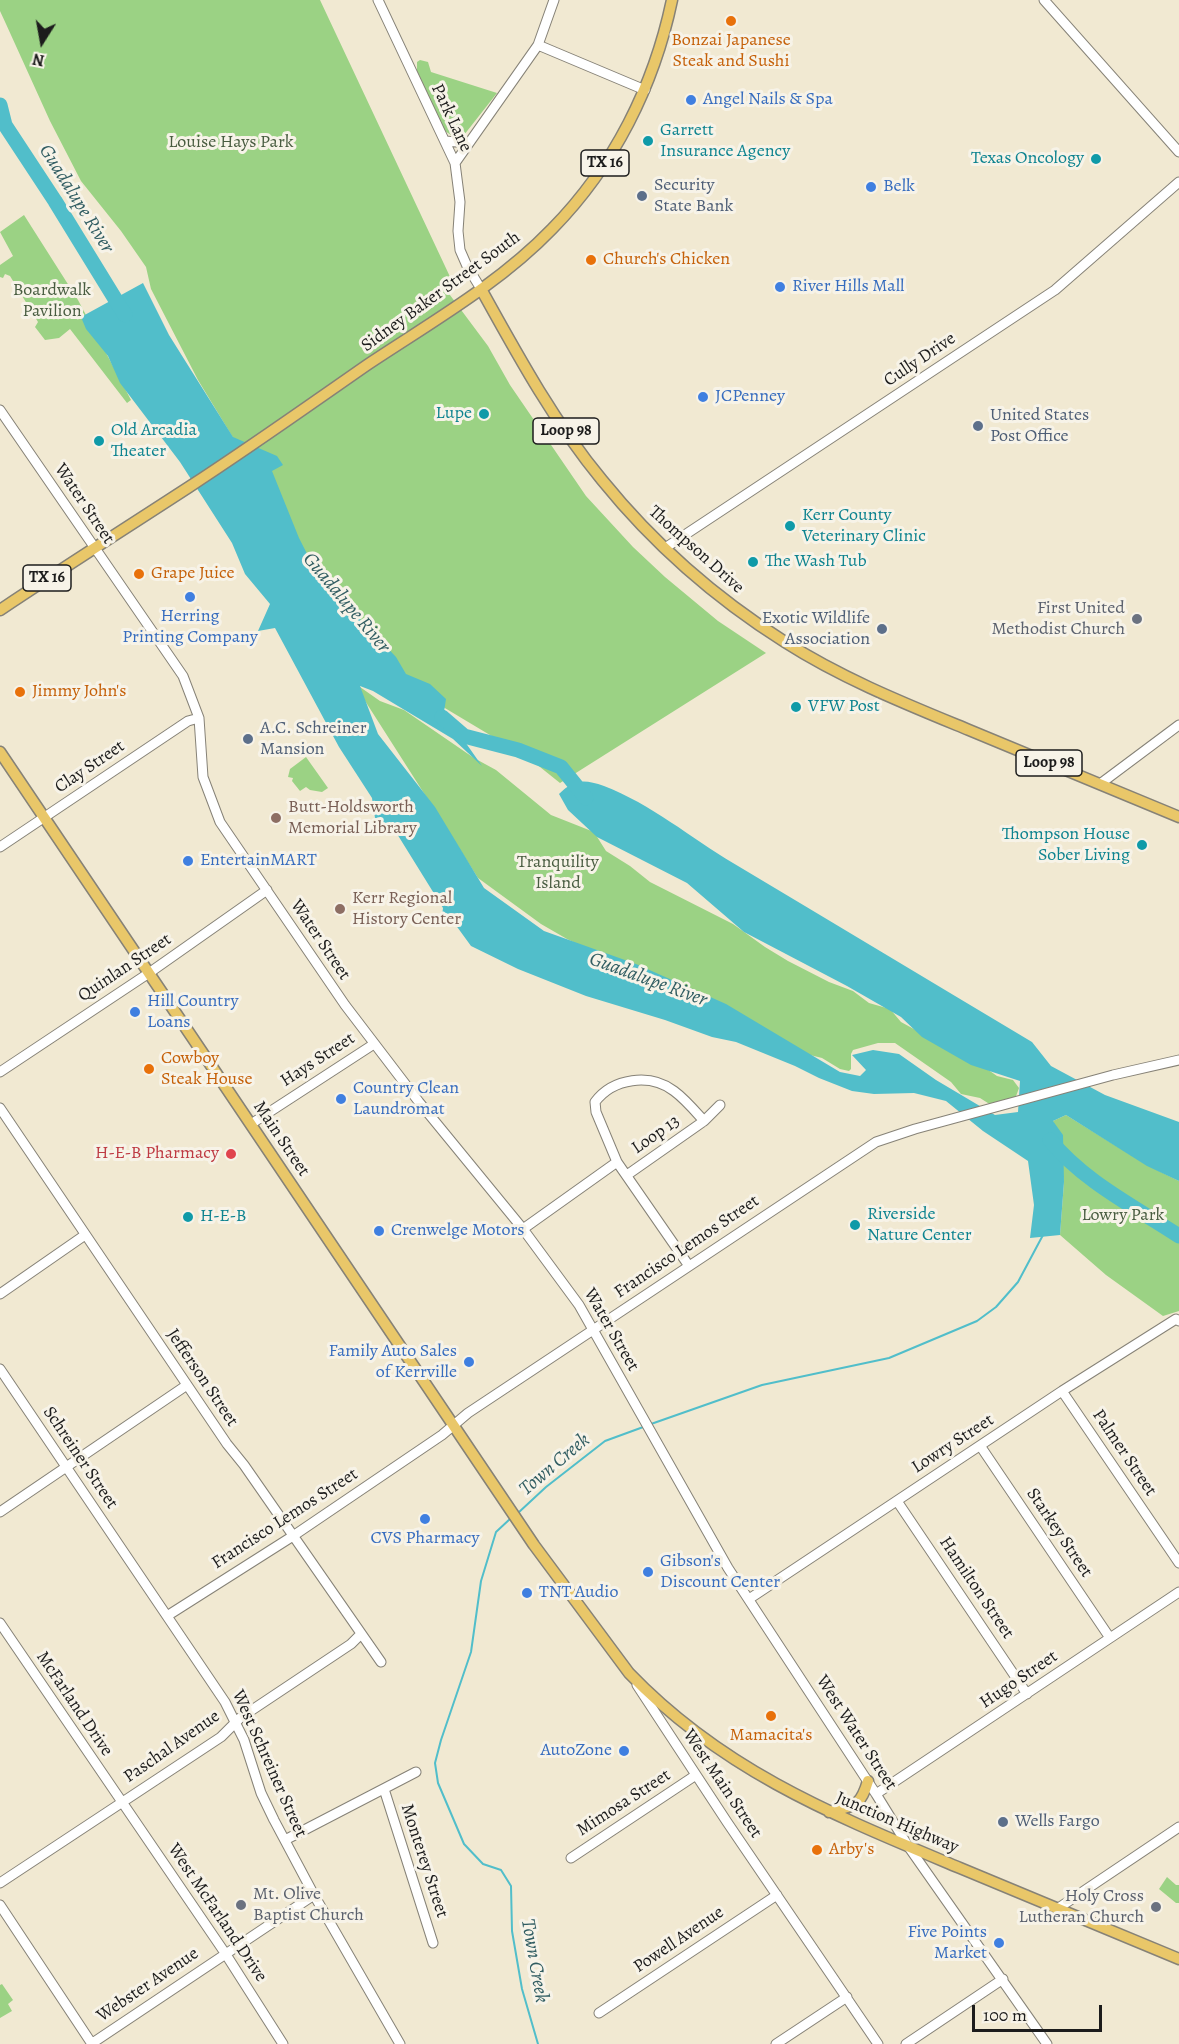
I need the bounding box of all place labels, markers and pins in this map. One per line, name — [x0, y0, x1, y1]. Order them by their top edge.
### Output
marker: Bonzai Japanese Steak and Sushi — [724, 14, 738, 28]
place label: Bonzai Japanese Steak and Sushi — [671, 30, 791, 72]
place label: Angel Nails & Spa — [703, 89, 833, 111]
marker: Angel Nails & Spa — [684, 93, 698, 107]
place label: Garrett Insurance Agency — [660, 120, 790, 162]
marker: Garrett Insurance Agency — [641, 134, 655, 148]
place label: Texas Oncology — [971, 148, 1084, 170]
marker: Texas Oncology — [1089, 152, 1103, 166]
place label: Security State Bank — [654, 175, 733, 218]
place label: Belk — [883, 176, 915, 198]
marker: Belk — [864, 180, 878, 194]
marker: Security State Bank — [635, 189, 649, 203]
place label: Church's Chicken — [603, 249, 730, 271]
marker: Church's Chicken — [584, 253, 598, 267]
place label: River Hills Mall — [792, 276, 904, 298]
marker: River Hills Mall — [773, 280, 787, 294]
place label: JCPenney — [715, 386, 785, 408]
marker: JCPenney — [696, 390, 710, 404]
place label: Lupe — [436, 403, 472, 425]
place label: United States Post Office — [990, 405, 1089, 448]
marker: Lupe — [477, 407, 491, 421]
marker: United States Post Office — [971, 419, 985, 433]
place label: Old Arcadia Theater — [111, 420, 197, 462]
marker: Old Arcadia Theater — [92, 434, 106, 448]
place label: Kerr County Veterinary Clinic — [802, 505, 926, 548]
marker: Kerr County Veterinary Clinic — [783, 519, 797, 533]
place label: The Wash Tub — [765, 551, 867, 573]
marker: The Wash Tub — [746, 555, 760, 569]
place label: Grape Juice — [151, 563, 234, 585]
marker: Grape Juice — [132, 567, 146, 581]
marker: Herring Printing Company — [183, 590, 197, 604]
place label: First United Methodist Church — [991, 598, 1125, 640]
place label: Herring Printing Company — [122, 606, 258, 648]
place label: Exotic Wildlife Association — [762, 608, 870, 650]
marker: First United Methodist Church — [1130, 612, 1144, 626]
marker: Exotic Wildlife Association — [875, 622, 889, 636]
place label: Jimmy John's — [32, 681, 126, 703]
marker: Jimmy John's — [13, 685, 27, 699]
place label: VFW Post — [808, 696, 880, 718]
marker: VFW Post — [789, 700, 803, 714]
place label: A.C. Schreiner Mansion — [260, 718, 367, 760]
marker: A.C. Schreiner Mansion — [241, 732, 255, 746]
place label: Butt-Holdsworth Memorial Library — [288, 797, 417, 840]
marker: Butt-Holdsworth Memorial Library — [269, 811, 283, 825]
place label: Thompson House Sober Living — [1002, 824, 1130, 866]
marker: Thompson House Sober Living — [1135, 838, 1149, 852]
place label: EntertainMART — [200, 850, 317, 872]
marker: EntertainMART — [181, 854, 195, 868]
place label: Kerr Regional History Center — [352, 888, 461, 930]
marker: Kerr Regional History Center — [333, 902, 347, 916]
place label: Hill Country Loans — [147, 991, 238, 1034]
marker: Hill Country Loans — [128, 1005, 142, 1019]
place label: Cowboy Steak House — [161, 1048, 253, 1090]
marker: Cowboy Steak House — [142, 1062, 156, 1076]
place label: Country Clean Laundromat — [353, 1078, 459, 1120]
marker: Country Clean Laundromat — [334, 1092, 348, 1106]
place label: H-E-B Pharmacy — [95, 1143, 219, 1165]
marker: H-E-B Pharmacy — [224, 1147, 238, 1161]
place label: Riverside Nature Center — [867, 1204, 972, 1246]
place label: H-E-B — [200, 1206, 246, 1228]
marker: H-E-B — [181, 1210, 195, 1224]
marker: Riverside Nature Center — [848, 1218, 862, 1232]
place label: Crenwelge Motors — [391, 1220, 525, 1242]
marker: Crenwelge Motors — [372, 1224, 386, 1238]
place label: Family Auto Sales of Kerrville — [329, 1341, 457, 1384]
marker: Family Auto Sales of Kerrville — [462, 1355, 476, 1369]
marker: CVS Pharmacy — [418, 1512, 432, 1526]
place label: CVS Pharmacy — [371, 1528, 479, 1550]
place label: Gibson's Discount Center — [660, 1551, 780, 1594]
marker: Gibson's Discount Center — [641, 1565, 655, 1579]
place label: TNT Audio — [539, 1582, 618, 1604]
marker: TNT Audio — [520, 1586, 534, 1600]
marker: Mamacita's — [764, 1709, 778, 1723]
place label: Mamacita's — [730, 1725, 812, 1747]
place label: AutoZone — [540, 1740, 612, 1762]
marker: AutoZone — [617, 1744, 631, 1758]
place label: Wells Fargo — [1015, 1811, 1100, 1833]
marker: Wells Fargo — [996, 1815, 1010, 1829]
place label: Arby's — [829, 1839, 874, 1861]
marker: Arby's — [810, 1843, 824, 1857]
place label: Mt. Olive Baptist Church — [253, 1884, 364, 1926]
place label: Holy Cross Lutheran Church — [1018, 1886, 1144, 1928]
marker: Mt. Olive Baptist Church — [234, 1898, 248, 1912]
marker: Holy Cross Lutheran Church — [1149, 1900, 1163, 1914]
place label: Five Points Market — [908, 1922, 987, 1964]
marker: Five Points Market — [992, 1936, 1006, 1950]

